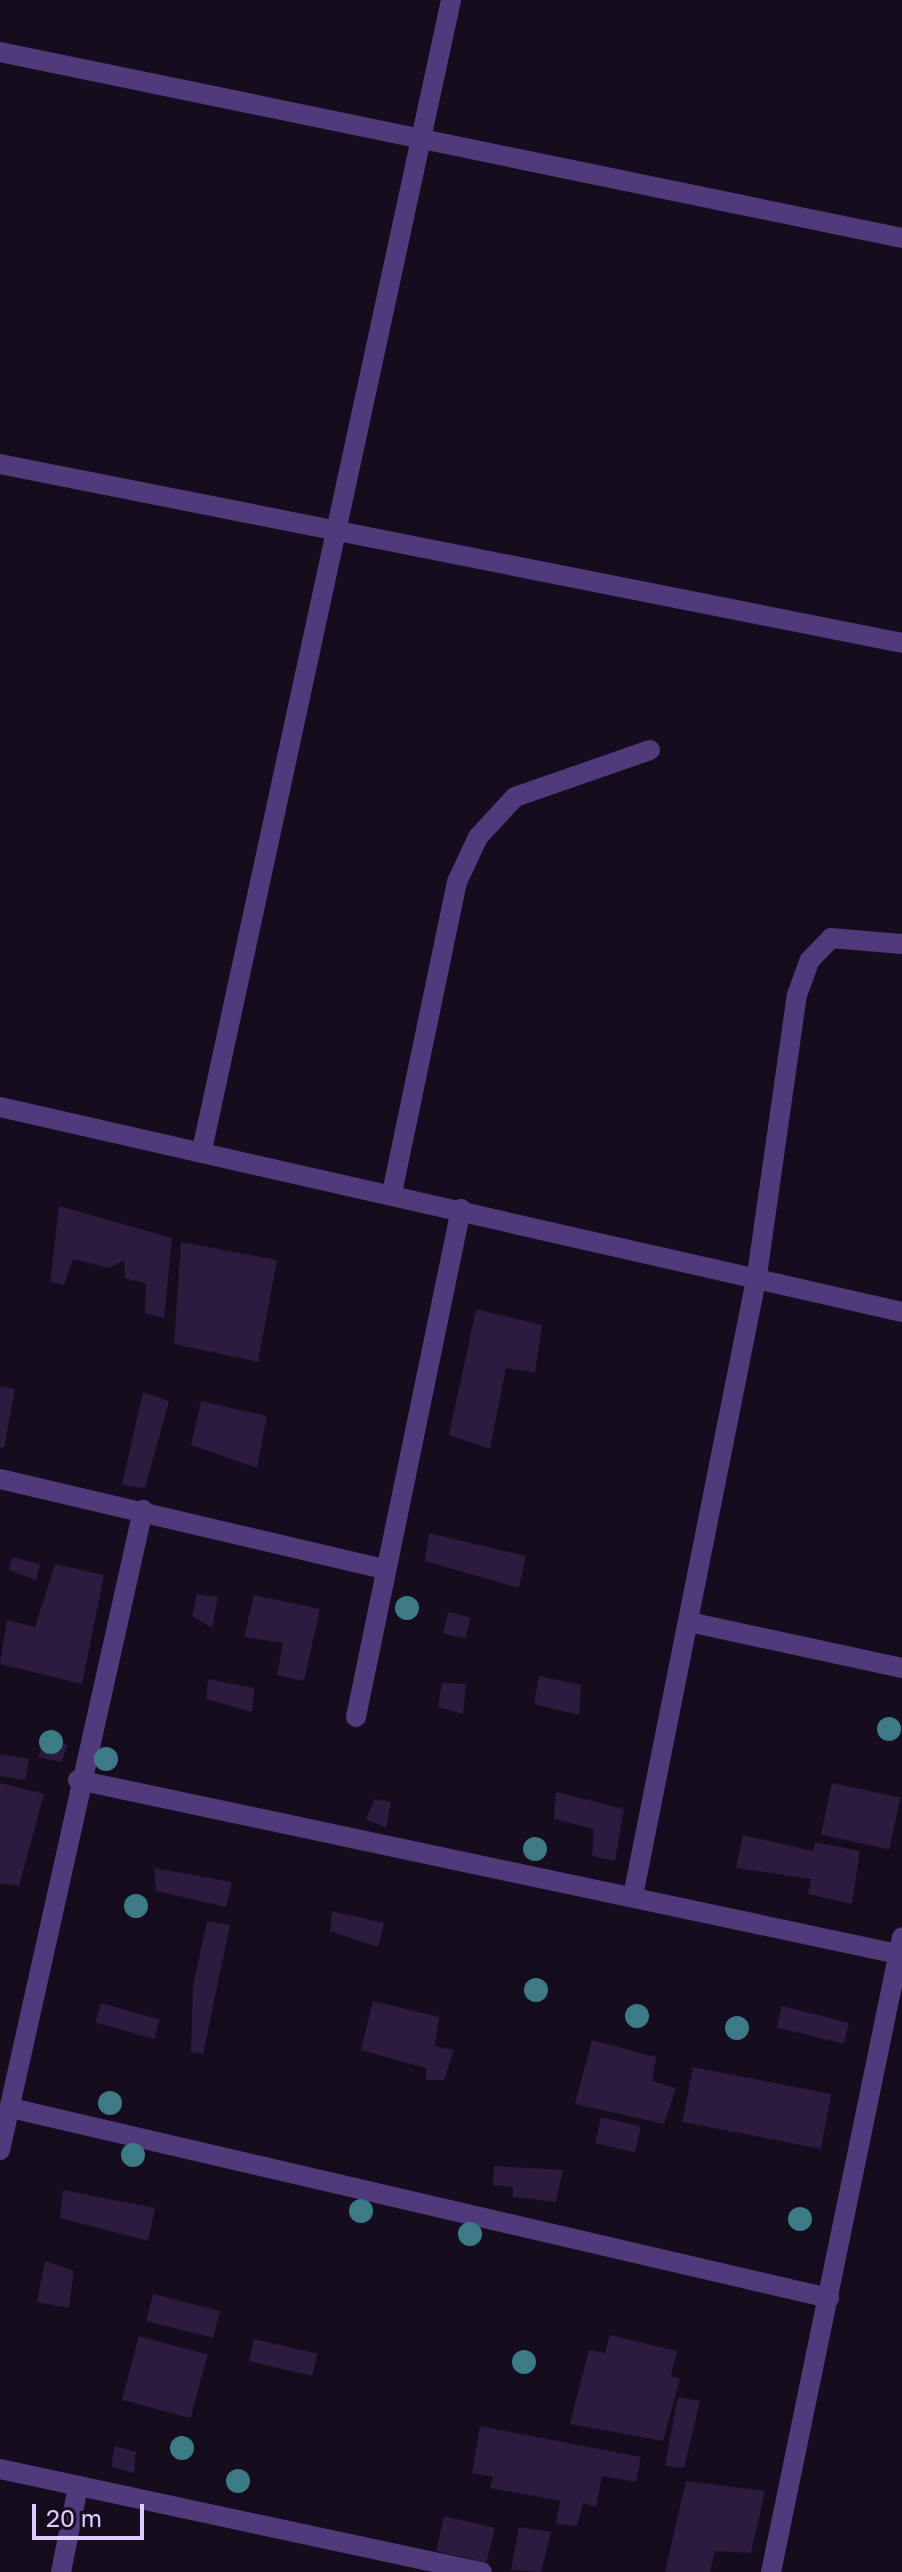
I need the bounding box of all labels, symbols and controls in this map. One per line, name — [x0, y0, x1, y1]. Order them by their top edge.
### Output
scale bar — [36, 2488, 148, 2538]
text: 20 m — [46, 2503, 102, 2532]

